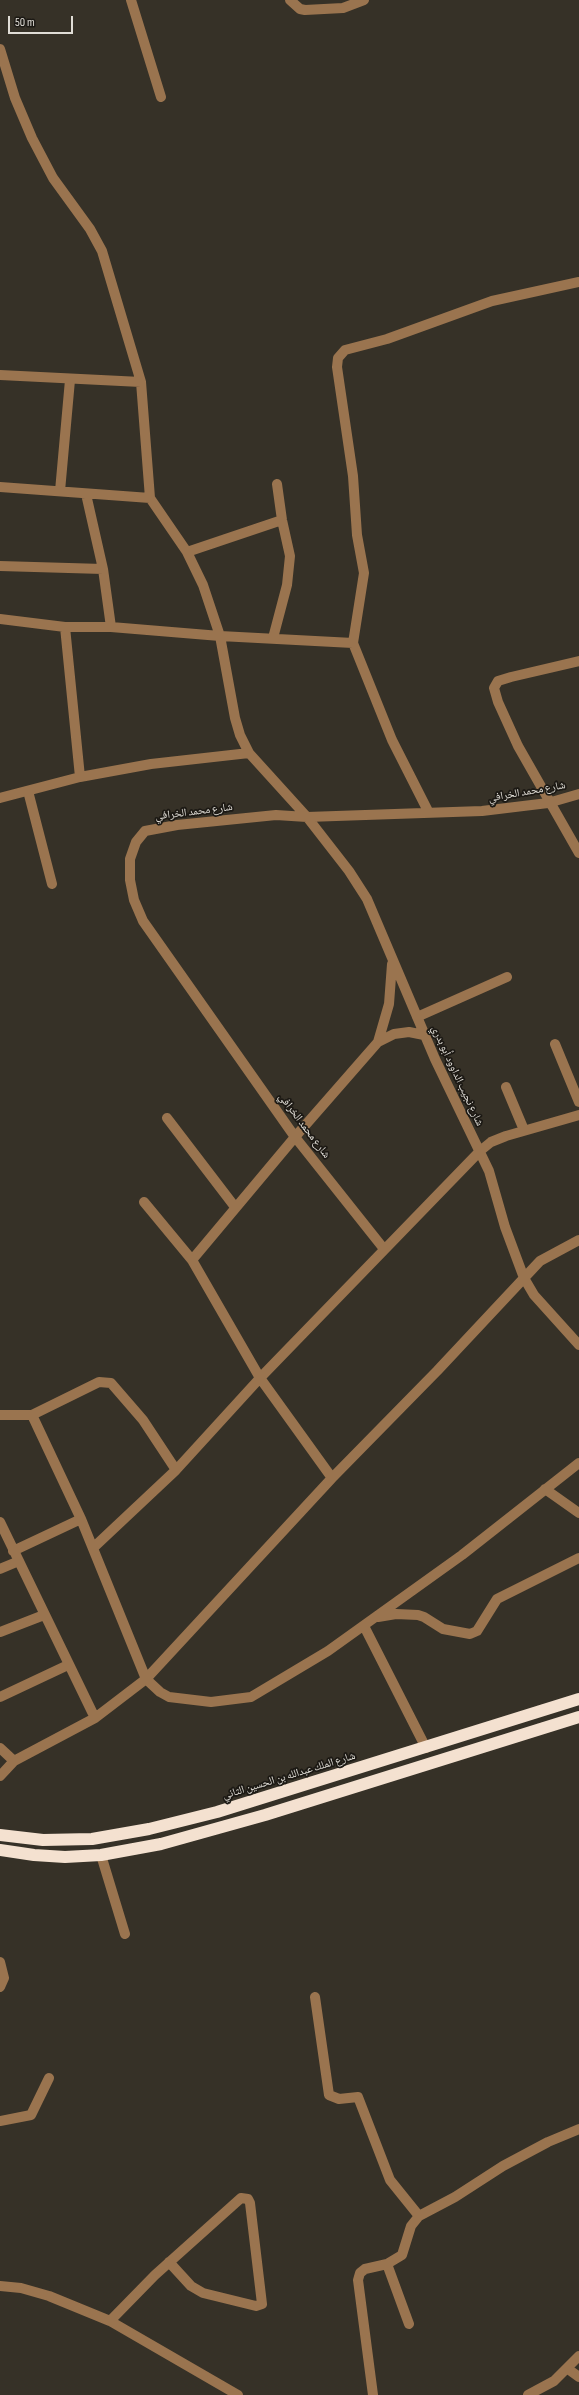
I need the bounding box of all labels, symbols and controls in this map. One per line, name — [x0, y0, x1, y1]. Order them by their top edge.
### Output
scale bar — [10, 8, 75, 34]
text: 50 m — [15, 15, 35, 30]
street label: شارع محمد الخرافي — [487, 779, 567, 805]
street label: شارع محمد الخرافي — [154, 801, 234, 823]
street label: شارع نجيب الداوود أبو بدري — [428, 1024, 486, 1128]
street label: شارع محمد الخرافي — [275, 1091, 333, 1161]
street label: شارع الملك عبدالله بن الحسين الثاني — [221, 1749, 357, 1803]

